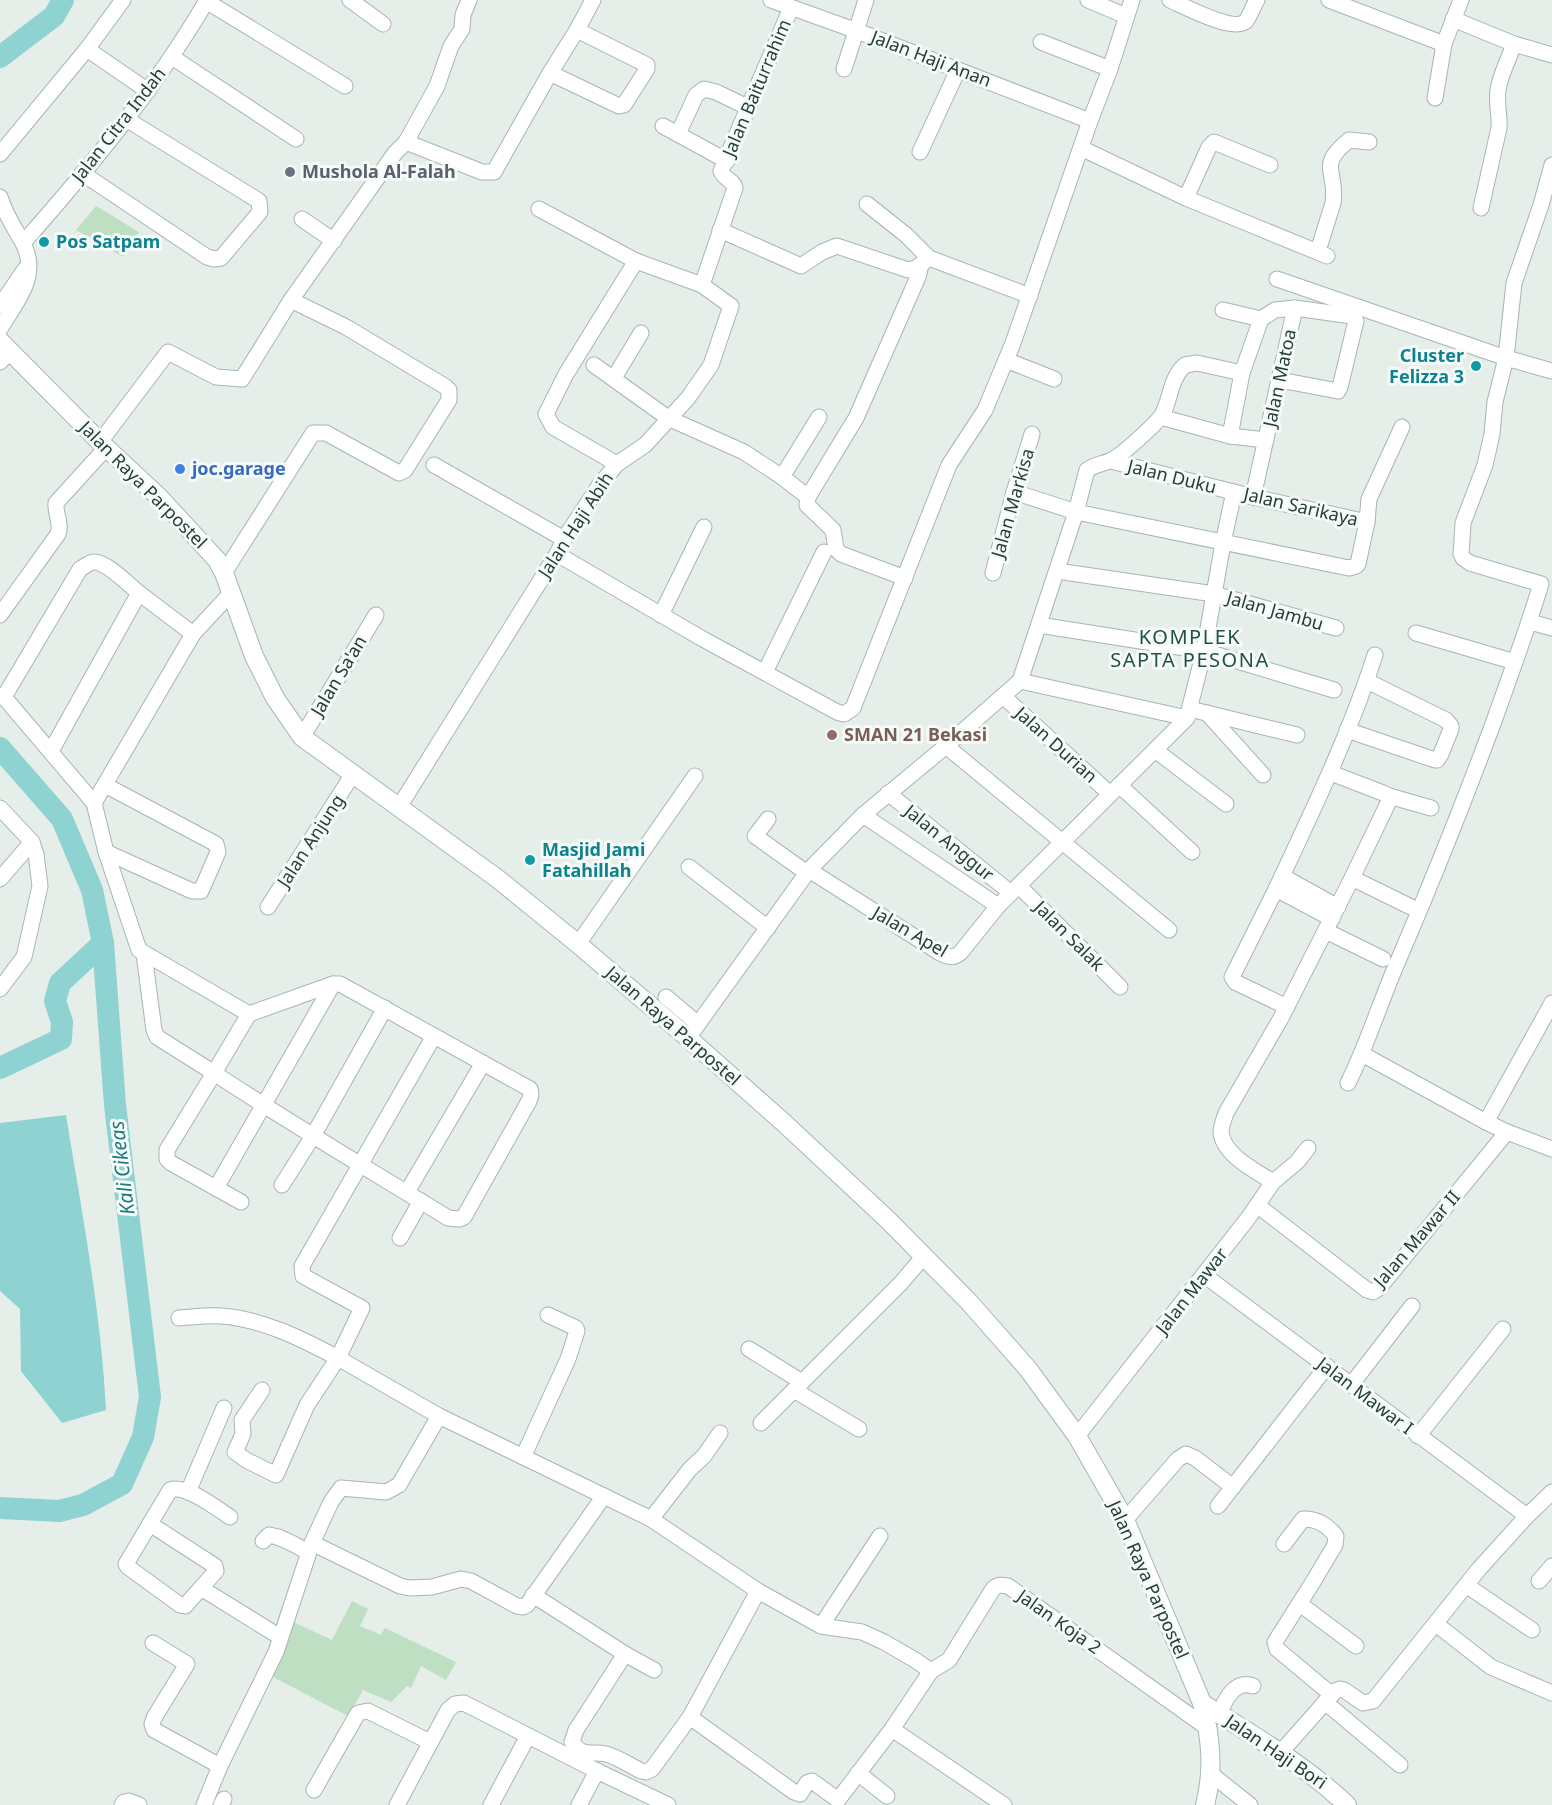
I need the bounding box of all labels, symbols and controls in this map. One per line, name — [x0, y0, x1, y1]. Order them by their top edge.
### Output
street label: Jalan Baiturrahim — [716, 15, 796, 162]
street label: Jalan Haji Anan — [866, 23, 995, 92]
street label: Jalan Citra Indah — [65, 62, 171, 188]
place label: Mushola Al-Falah — [302, 159, 456, 183]
marker: Mushola Al-Falah — [283, 165, 297, 179]
place label: Pos Satpam — [56, 229, 160, 253]
marker: Pos Satpam — [37, 235, 51, 249]
street label: Jalan Matoa — [1257, 327, 1301, 431]
place label: Cluster Felizza 3 — [1389, 343, 1464, 388]
marker: Cluster Felizza 3 — [1469, 359, 1483, 373]
street label: Jalan Raya Parpostel — [73, 414, 213, 553]
street label: Jalan Markisa — [984, 445, 1039, 562]
street label: Jalan Duku — [1123, 453, 1219, 499]
place label: joc.garage — [191, 456, 286, 480]
marker: joc.garage — [173, 462, 187, 476]
street label: Jalan Haji Abih — [531, 467, 618, 584]
street label: Jalan Sarikaya — [1240, 481, 1361, 531]
street label: Jalan Jambu — [1222, 584, 1326, 635]
district label: KOMPLEK SAPTA PESONA — [1110, 623, 1270, 673]
street label: Jalan Sa'an — [304, 631, 372, 722]
street label: Jalan Durian — [1009, 699, 1103, 788]
place label: SMAN 21 Bekasi — [844, 722, 987, 746]
marker: SMAN 21 Bekasi — [825, 728, 839, 742]
street label: Jalan Anjung — [270, 789, 349, 893]
street label: Jalan Anggur — [898, 797, 1000, 886]
place label: Masjid Jami Fatahillah — [542, 837, 645, 882]
marker: Masjid Jami Fatahillah — [523, 853, 537, 867]
street label: Jalan Salak — [1028, 894, 1110, 976]
street label: Jalan Apel — [867, 899, 952, 962]
street label: Jalan Raya Parpostel — [600, 959, 746, 1090]
water label: Kali Cikeas — [102, 1119, 141, 1217]
street label: Jalan Mawar II — [1366, 1185, 1465, 1293]
street label: Jalan Mawar — [1149, 1242, 1233, 1340]
street label: Jalan Mawar I — [1311, 1350, 1419, 1439]
street label: Jalan Raya Parpostel — [1102, 1495, 1195, 1663]
street label: Jalan Koja 2 — [1011, 1582, 1106, 1659]
street label: Jalan Haji Bori — [1219, 1707, 1332, 1794]

